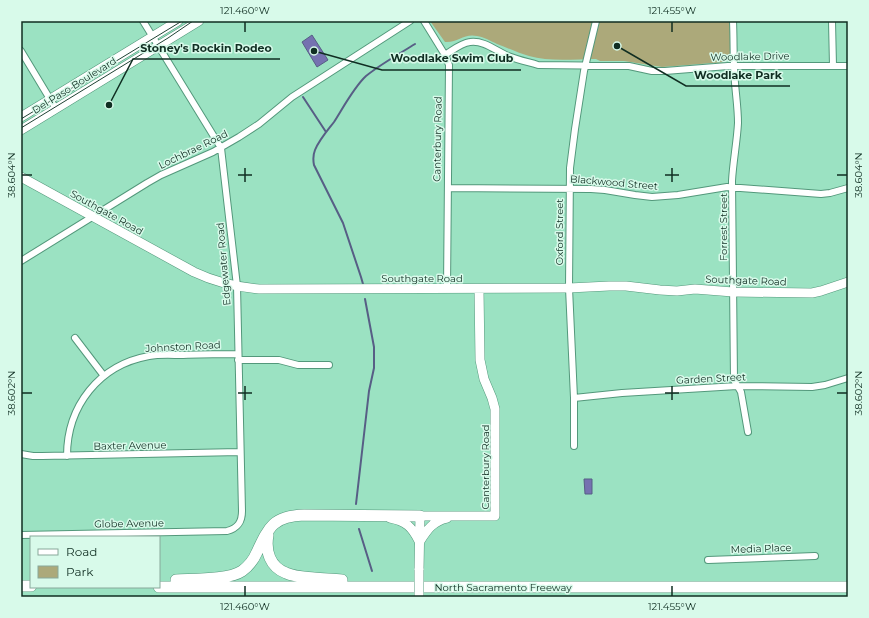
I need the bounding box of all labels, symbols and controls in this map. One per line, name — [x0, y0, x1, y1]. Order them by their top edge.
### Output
text: 121.460°W — [220, 4, 270, 17]
text: 121.455°W — [648, 4, 696, 17]
callout: Stoney's Rockin Rodeo — [133, 36, 280, 59]
text: Stoney's Rockin Rodeo — [140, 41, 272, 55]
callout: Woodlake Swim Club — [382, 47, 521, 70]
street label: Woodlake Drive — [710, 49, 790, 64]
text: Woodlake Swim Club — [391, 51, 514, 65]
street label: Del Paso Boulevard — [30, 54, 119, 117]
callout: Woodlake Park — [686, 63, 790, 86]
text: Woodlake Park — [694, 68, 783, 82]
street label: Canterbury Road — [430, 96, 445, 182]
street label: Lochbrae Road — [156, 127, 230, 172]
text: 38.604°N — [5, 152, 18, 198]
text: 38.604°N — [852, 152, 865, 198]
street label: Blackwood Street — [569, 172, 658, 193]
street label: Southgate Road — [68, 187, 146, 238]
street label: Forrest Street — [717, 193, 730, 261]
street label: Oxford Street — [553, 199, 566, 265]
street label: Edgewater Road — [213, 222, 234, 306]
street label: Southgate Road — [381, 272, 463, 285]
street label: Southgate Road — [705, 273, 787, 288]
street label: Johnston Road — [144, 338, 221, 355]
street label: Garden Street — [676, 370, 746, 387]
text: 38.602°N — [5, 371, 18, 415]
text: 38.602°N — [852, 371, 865, 415]
street label: Canterbury Road — [479, 424, 492, 510]
street label: Baxter Avenue — [93, 438, 167, 453]
street label: Globe Avenue — [94, 516, 164, 531]
legend — [30, 536, 160, 588]
street label: Media Place — [730, 541, 792, 556]
text: Road — [66, 544, 97, 559]
text: Park — [66, 564, 94, 579]
street label: North Sacramento Freeway — [434, 581, 572, 594]
text: 121.460°W — [220, 600, 270, 613]
text: 121.455°W — [648, 600, 696, 613]

